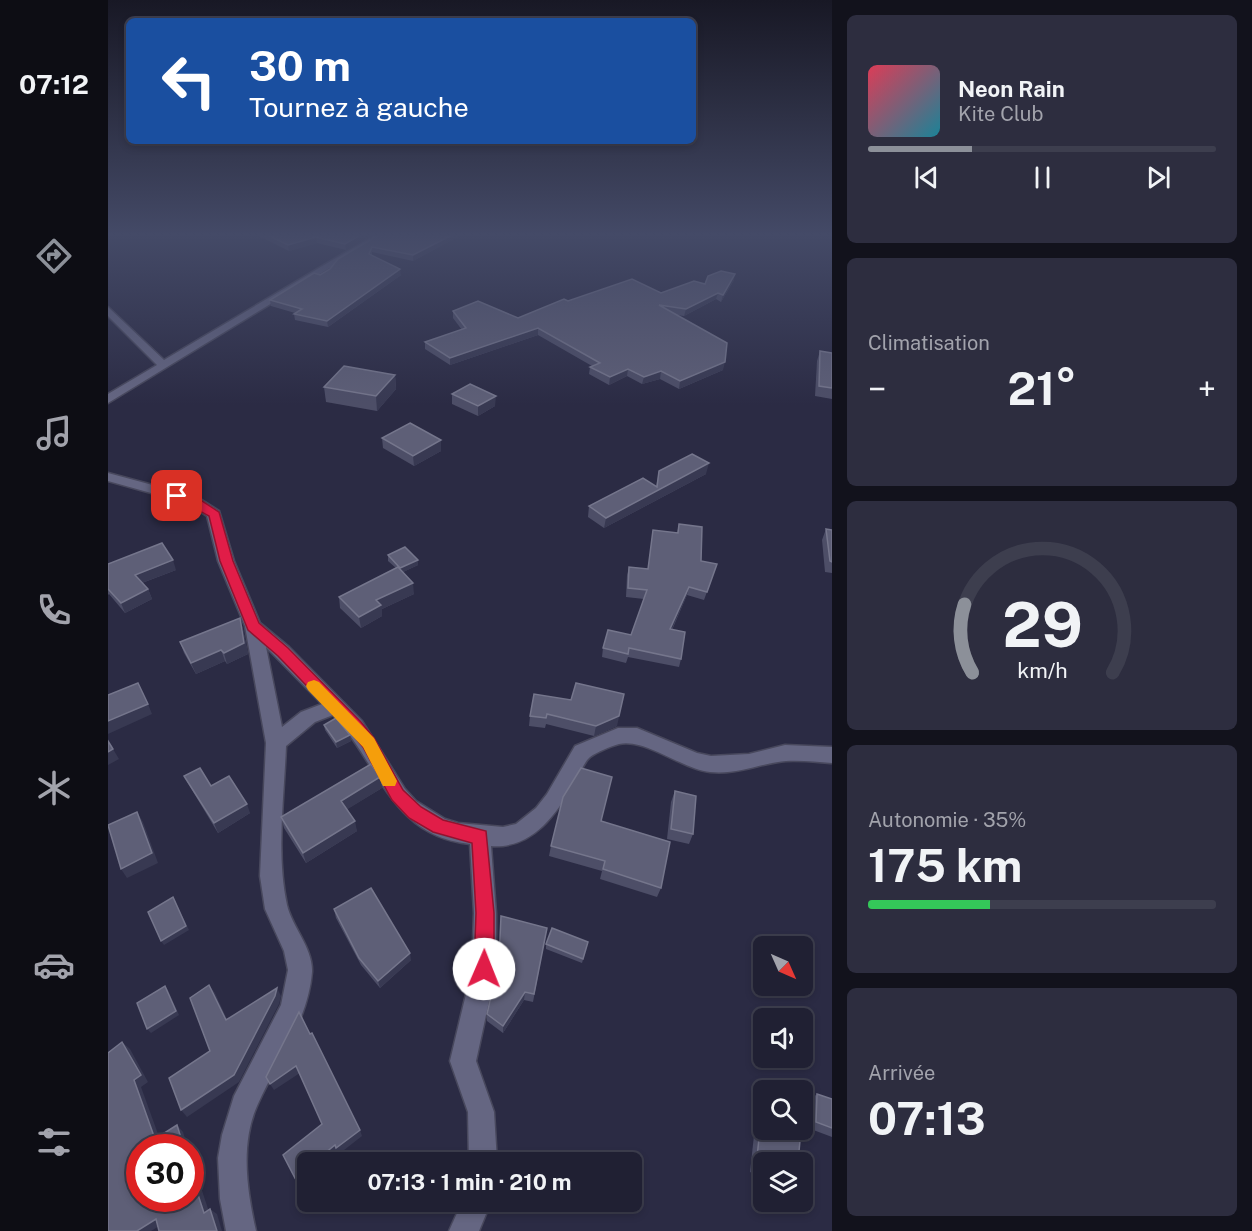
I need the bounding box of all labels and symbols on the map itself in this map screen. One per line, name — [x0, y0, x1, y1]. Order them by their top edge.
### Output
pin — [151, 470, 202, 521]
north arrow — [753, 936, 813, 996]
position arrow — [452, 937, 516, 1001]
speed limit sign: 30 — [126, 1134, 204, 1212]

